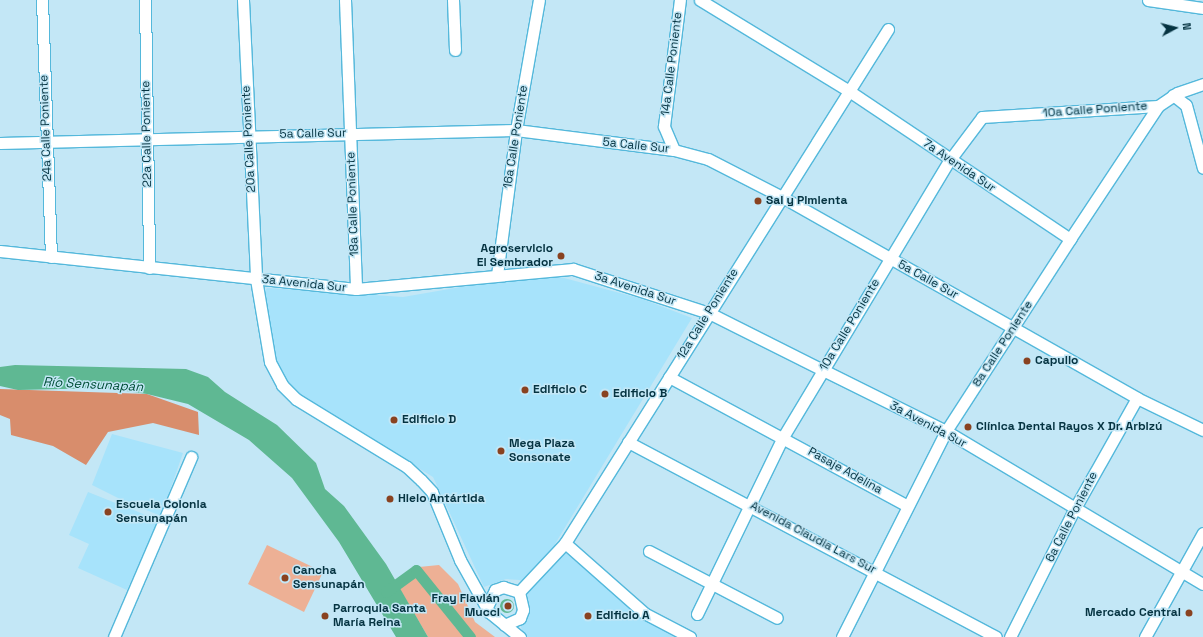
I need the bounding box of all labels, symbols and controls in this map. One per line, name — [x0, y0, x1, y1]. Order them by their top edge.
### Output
north arrow — [1155, 8, 1195, 48]
street label: 14a Calle Poniente — [658, 11, 686, 117]
text: N — [1180, 22, 1194, 31]
street label: 24a Calle Poniente — [37, 75, 55, 181]
street label: 22a Calle Poniente — [139, 81, 155, 187]
street label: 16a Calle Poniente — [501, 84, 531, 190]
street label: 20a Calle Poniente — [239, 85, 259, 193]
street label: 10a Calle Poniente — [1042, 99, 1148, 121]
street label: 5a Calle Sur — [279, 126, 347, 142]
street label: 5a Calle Sur — [602, 135, 670, 157]
street label: 7a Avenida Sur — [920, 136, 998, 196]
street label: 18a Calle Poniente — [344, 151, 362, 257]
place label: Sal y Pimienta — [766, 194, 847, 208]
marker: Sal y Pimienta — [753, 196, 763, 206]
place label: Agroservicio El Sembrador — [477, 242, 553, 270]
marker: Agroservicio El Sembrador — [556, 251, 566, 261]
street label: 5a Calle Sur — [895, 257, 961, 303]
street label: 12a Calle Poniente — [674, 266, 742, 362]
street label: 3a Avenida Sur — [592, 269, 678, 309]
street label: 3a Avenida Sur — [261, 272, 347, 296]
street label: 10a Calle Poniente — [817, 276, 883, 374]
street label: 8a Calle Poniente — [970, 298, 1036, 390]
place label: Capullo — [1035, 354, 1078, 368]
marker: Capullo — [1022, 356, 1032, 366]
water label: Río Sensunapán — [42, 375, 144, 395]
place label: Edificio C — [533, 383, 587, 397]
marker: Edificio C — [520, 385, 530, 395]
place label: Edificio B — [613, 387, 667, 401]
marker: Edificio B — [600, 389, 610, 399]
street label: 3a Avenida Sur — [887, 399, 969, 451]
place label: Edificio D — [402, 413, 456, 427]
marker: Edificio D — [389, 415, 399, 425]
place label: Clínica Dental Rayos X Dr. Arbizú — [976, 420, 1163, 434]
marker: Clínica Dental Rayos X Dr. Arbizú — [963, 422, 973, 432]
place label: Mega Plaza Sonsonate — [509, 437, 575, 465]
street label: Pasaje Adelina — [805, 445, 885, 497]
marker: Mega Plaza Sonsonate — [496, 446, 506, 456]
street label: 6a Calle Poniente — [1043, 469, 1101, 565]
place label: Hielo Antártida — [398, 492, 485, 506]
marker: Hielo Antártida — [385, 494, 395, 504]
place label: Escuela Colonia Sensunapán — [116, 498, 207, 526]
street label: Avenida Claudia Lars Sur — [748, 499, 878, 577]
marker: Escuela Colonia Sensunapán — [103, 507, 113, 517]
place label: Cancha Sensunapán — [293, 564, 365, 592]
marker: Cancha Sensunapán — [280, 573, 290, 583]
place label: Fray Flavián Mucci — [431, 592, 500, 620]
marker: Fray Flavián Mucci — [503, 601, 513, 611]
place label: Parroquia Santa María Reina — [333, 602, 426, 630]
place label: Mercado Central — [1085, 606, 1181, 620]
marker: Mercado Central — [1184, 608, 1194, 618]
place label: Edificio A — [596, 609, 650, 623]
marker: Parroquia Santa María Reina — [320, 611, 330, 621]
marker: Edificio A — [583, 611, 593, 621]

